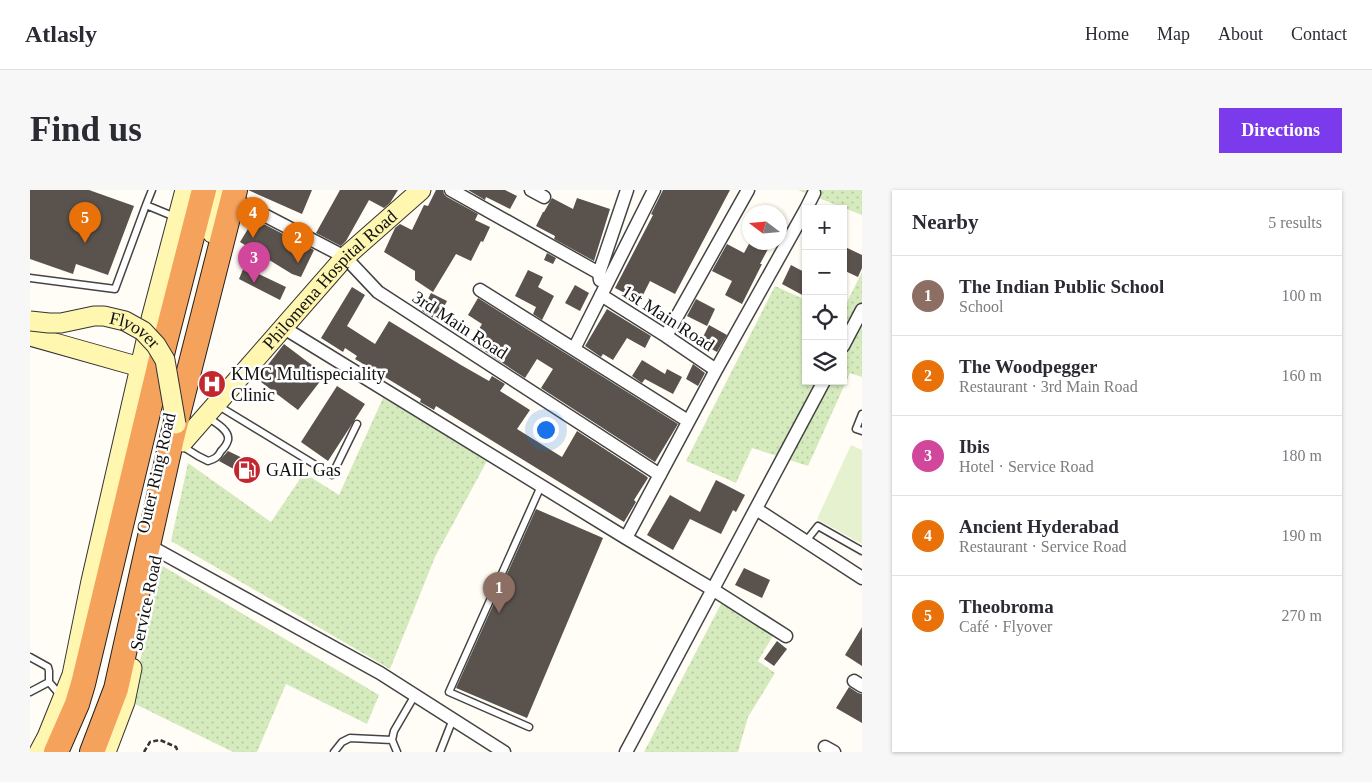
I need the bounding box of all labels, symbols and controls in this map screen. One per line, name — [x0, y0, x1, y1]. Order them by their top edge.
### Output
text: Atlasly — [25, 21, 97, 47]
text: Home — [1085, 24, 1129, 44]
text: Map — [1157, 24, 1190, 44]
text: About — [1218, 24, 1263, 44]
text: Contact — [1291, 24, 1347, 44]
button: Directions — [1219, 108, 1342, 153]
text: Find us — [30, 110, 142, 149]
pin: 4 — [237, 197, 269, 238]
pin: 5 — [69, 202, 101, 243]
north arrow — [742, 205, 787, 250]
map controls — [802, 205, 847, 385]
button: + — [802, 205, 847, 250]
street label: Philomena Hospital Road — [259, 206, 401, 353]
text: Nearby — [912, 210, 979, 234]
text: 5 results — [1268, 214, 1322, 231]
pin: 2 — [282, 222, 314, 263]
pin: 3 — [238, 242, 270, 283]
button: − — [802, 250, 847, 295]
text: The Indian Public School — [959, 276, 1164, 297]
street label: 1st Main Road — [618, 281, 718, 355]
street label: 3rd Main Road — [409, 287, 511, 363]
text: 1 — [924, 287, 932, 304]
text: 100 m — [1282, 287, 1322, 304]
button: locate — [802, 295, 847, 340]
text: School — [959, 298, 1003, 315]
street label: Flyover — [108, 308, 164, 352]
button: layers — [802, 340, 847, 385]
text: The Woodpegger — [959, 356, 1097, 377]
place label: KMC Multispeciality Clinic — [231, 364, 386, 405]
text: 2 — [924, 367, 932, 384]
text: 160 m — [1282, 367, 1322, 384]
hospital icon: KMC Multispeciality Clinic — [197, 369, 227, 399]
text: Restaurant · 3rd Main Road — [959, 378, 1138, 395]
street label: Outer Ring Road — [132, 411, 180, 535]
your location — [533, 417, 559, 443]
text: Ibis — [959, 436, 990, 457]
text: 3 — [924, 447, 932, 464]
text: 180 m — [1282, 447, 1322, 464]
fuel station icon: GAIL Gas — [232, 455, 262, 485]
text: Hotel · Service Road — [959, 458, 1094, 475]
place label: GAIL Gas — [266, 460, 341, 480]
text: Ancient Hyderabad — [959, 516, 1119, 537]
text: 4 — [924, 527, 932, 544]
text: 190 m — [1282, 527, 1322, 544]
text: Restaurant · Service Road — [959, 538, 1127, 555]
street label: Service Road — [126, 554, 166, 652]
pin: 1 — [483, 572, 515, 613]
text: Theobroma — [959, 596, 1054, 617]
text: 5 — [924, 607, 932, 624]
text: 270 m — [1282, 607, 1322, 624]
text: Café · Flyover — [959, 618, 1052, 635]

